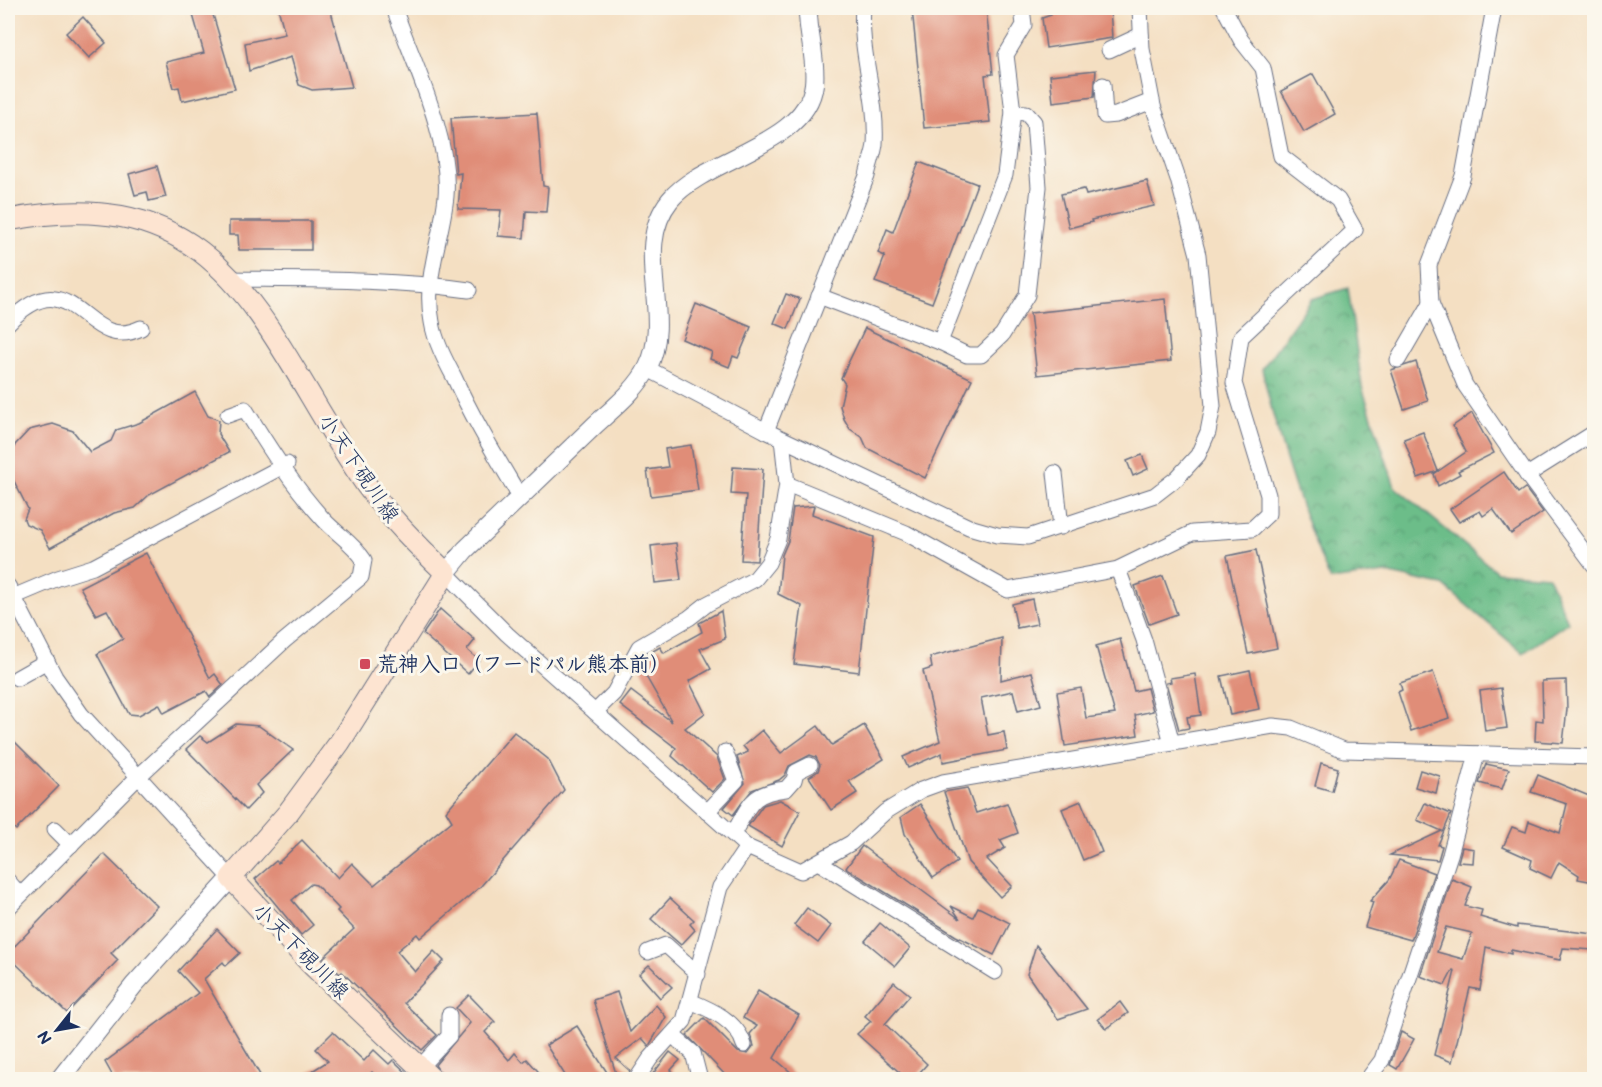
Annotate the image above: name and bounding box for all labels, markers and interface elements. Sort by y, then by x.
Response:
street label: 小天下硯川線 [313,409,404,527]
place label: 荒神入口（フードパル熊本前） [377,652,671,677]
marker: 荒神入口（フードパル熊本前） [358,657,372,671]
street label: 小天下硯川線 [247,898,354,1005]
north arrow [27,1000,87,1060]
text: N [34,1027,57,1047]

